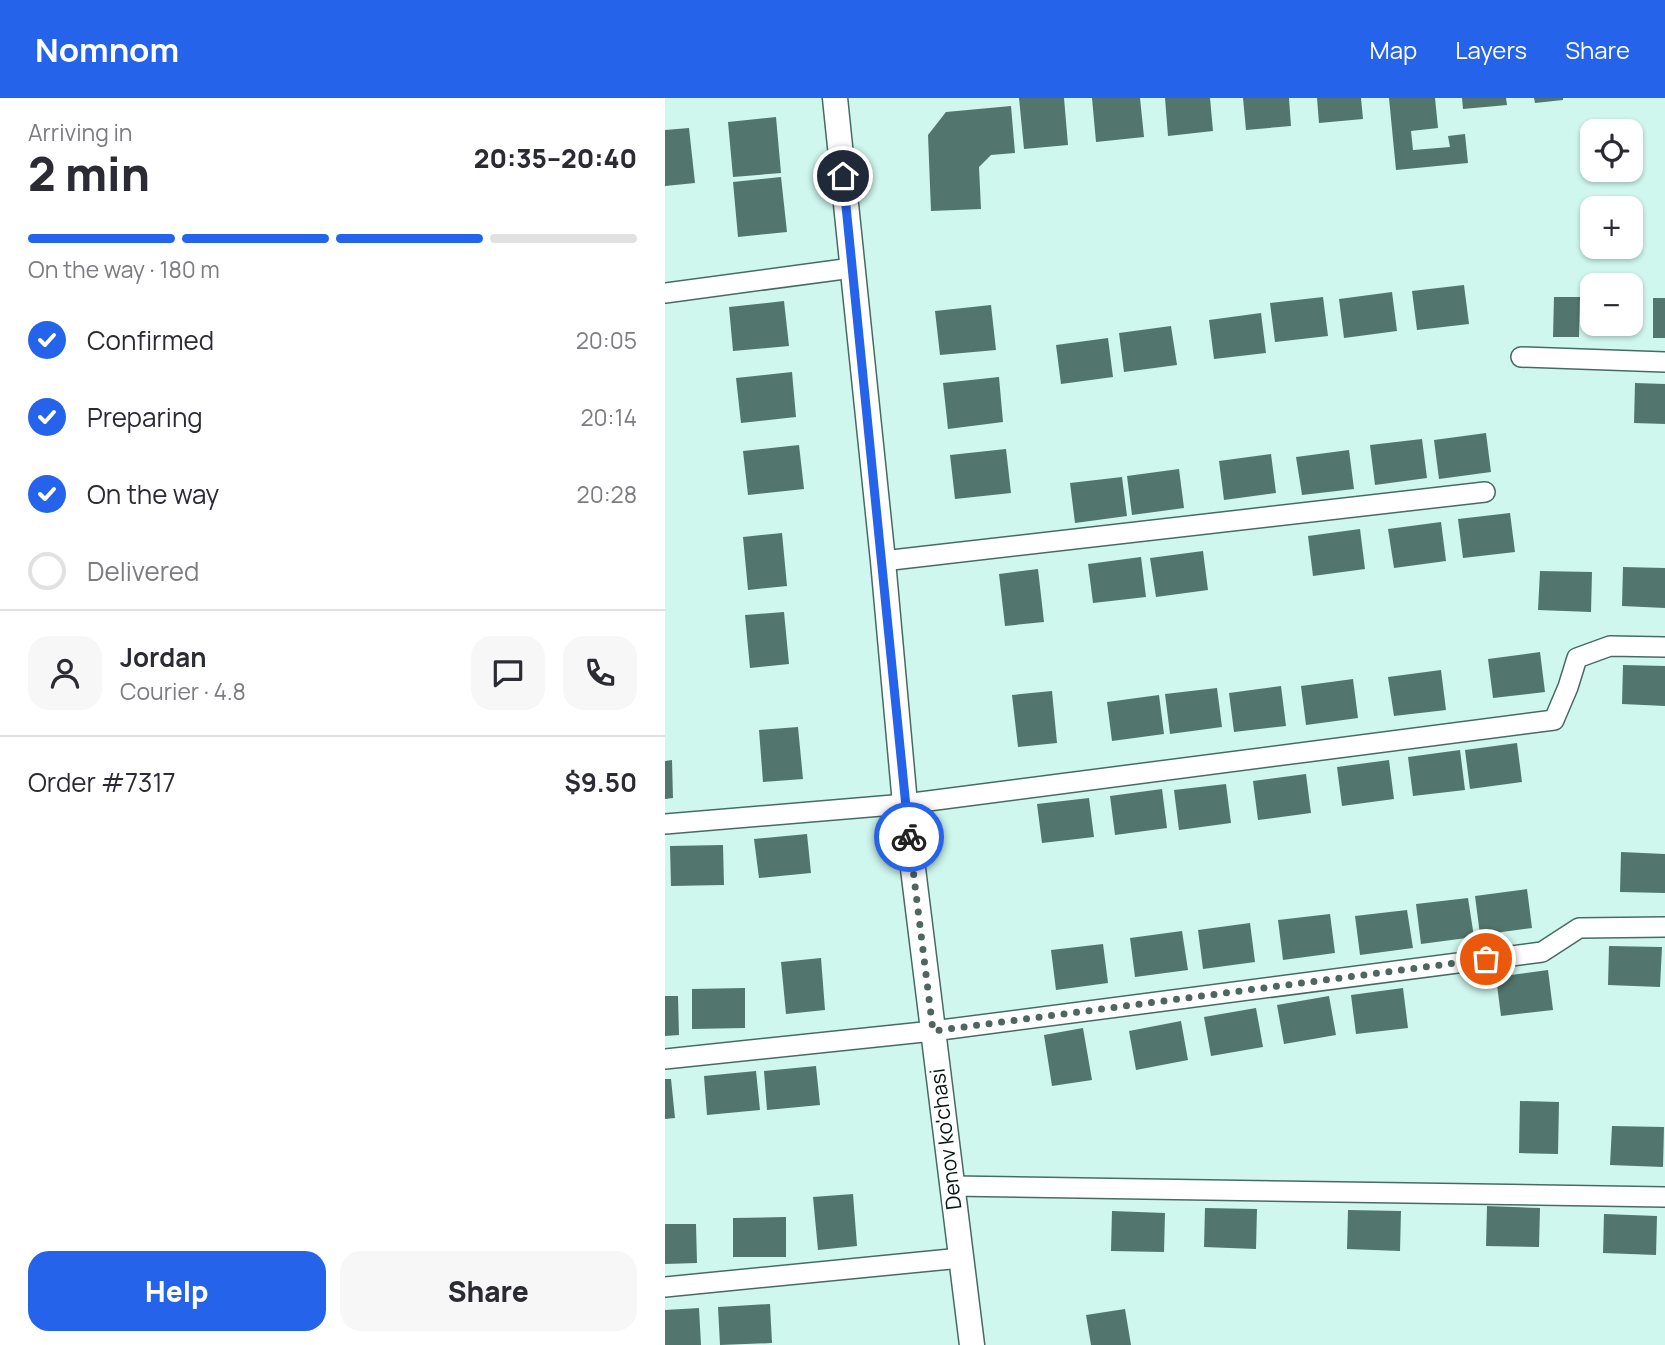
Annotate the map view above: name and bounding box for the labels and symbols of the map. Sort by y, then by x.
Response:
pin [813,146,873,206]
courier [874,802,944,872]
pin [1456,929,1516,989]
street label: Denov ko'chasi [922,1067,968,1211]

